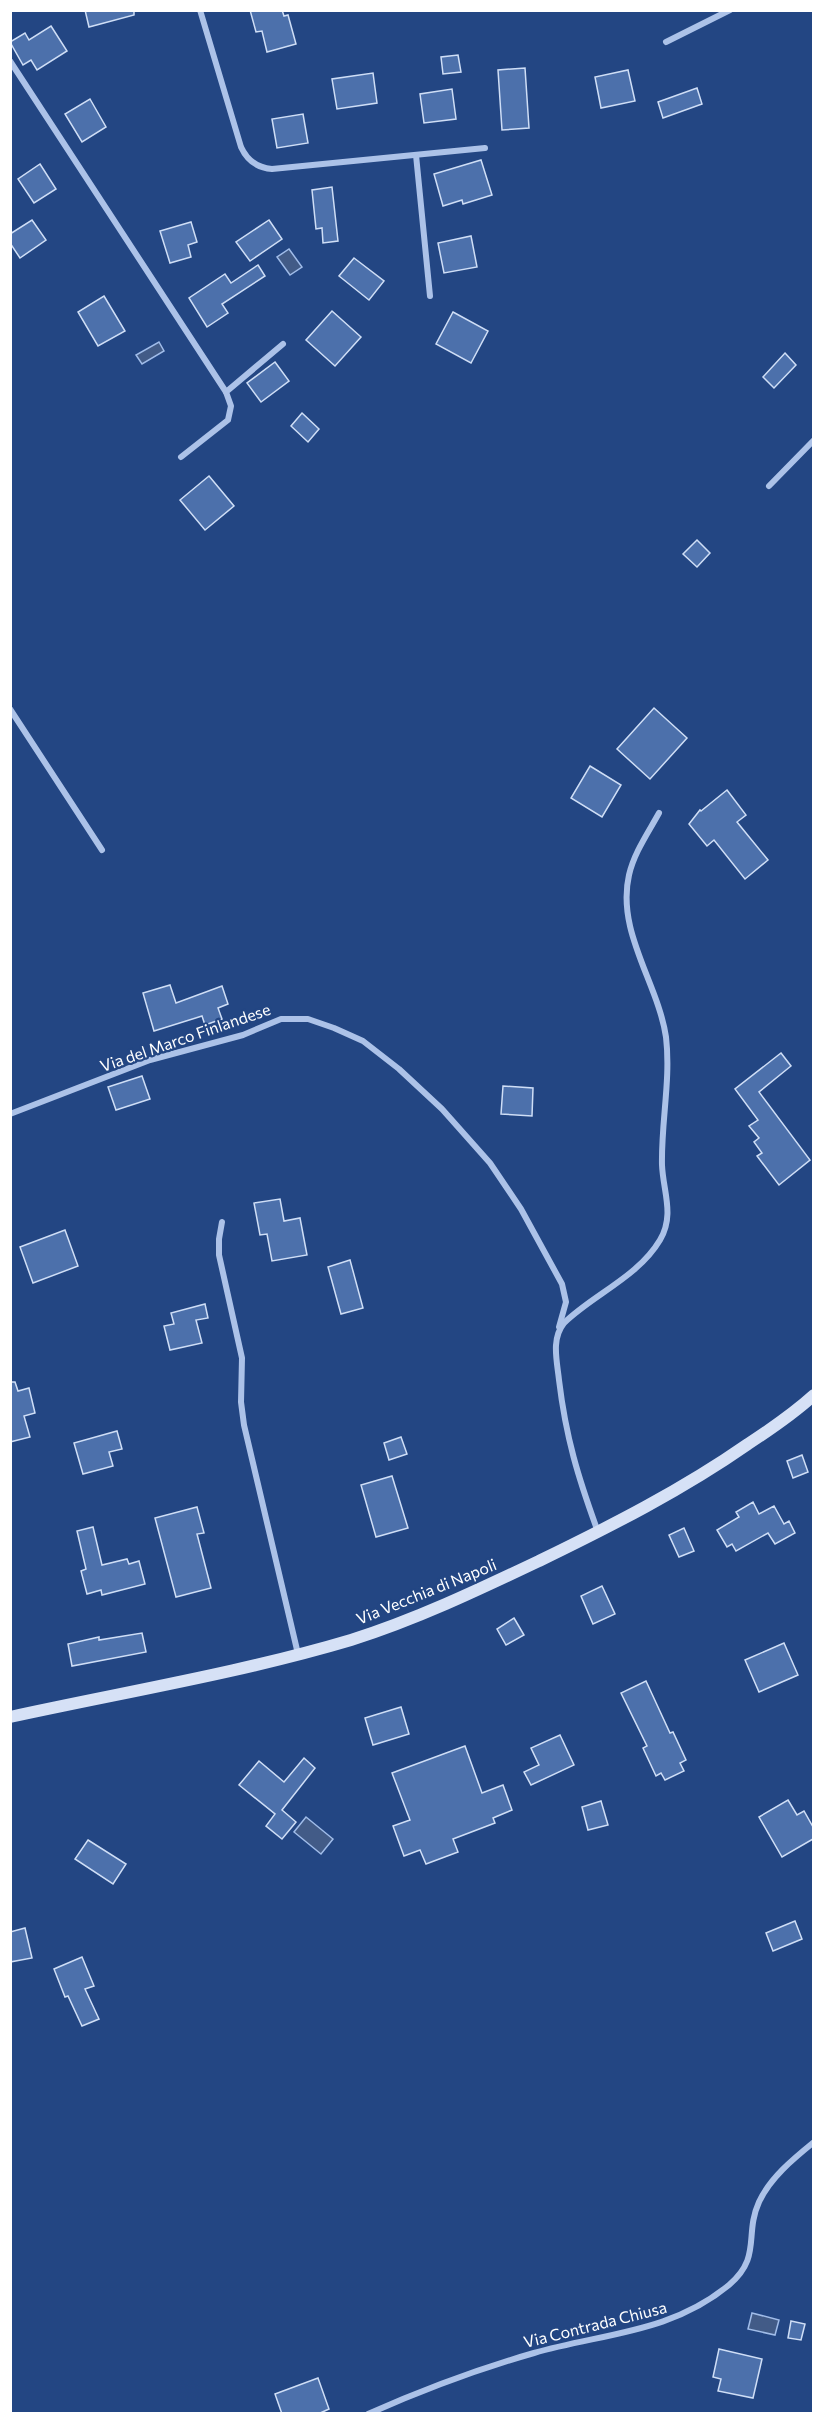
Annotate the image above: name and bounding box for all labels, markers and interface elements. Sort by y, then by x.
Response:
street label: Via del Marco Finlandese [97,999,273,1075]
street label: Via Vecchia di Napoli [353,1554,499,1628]
street label: Via Contrada Chiusa [521,2297,669,2351]

